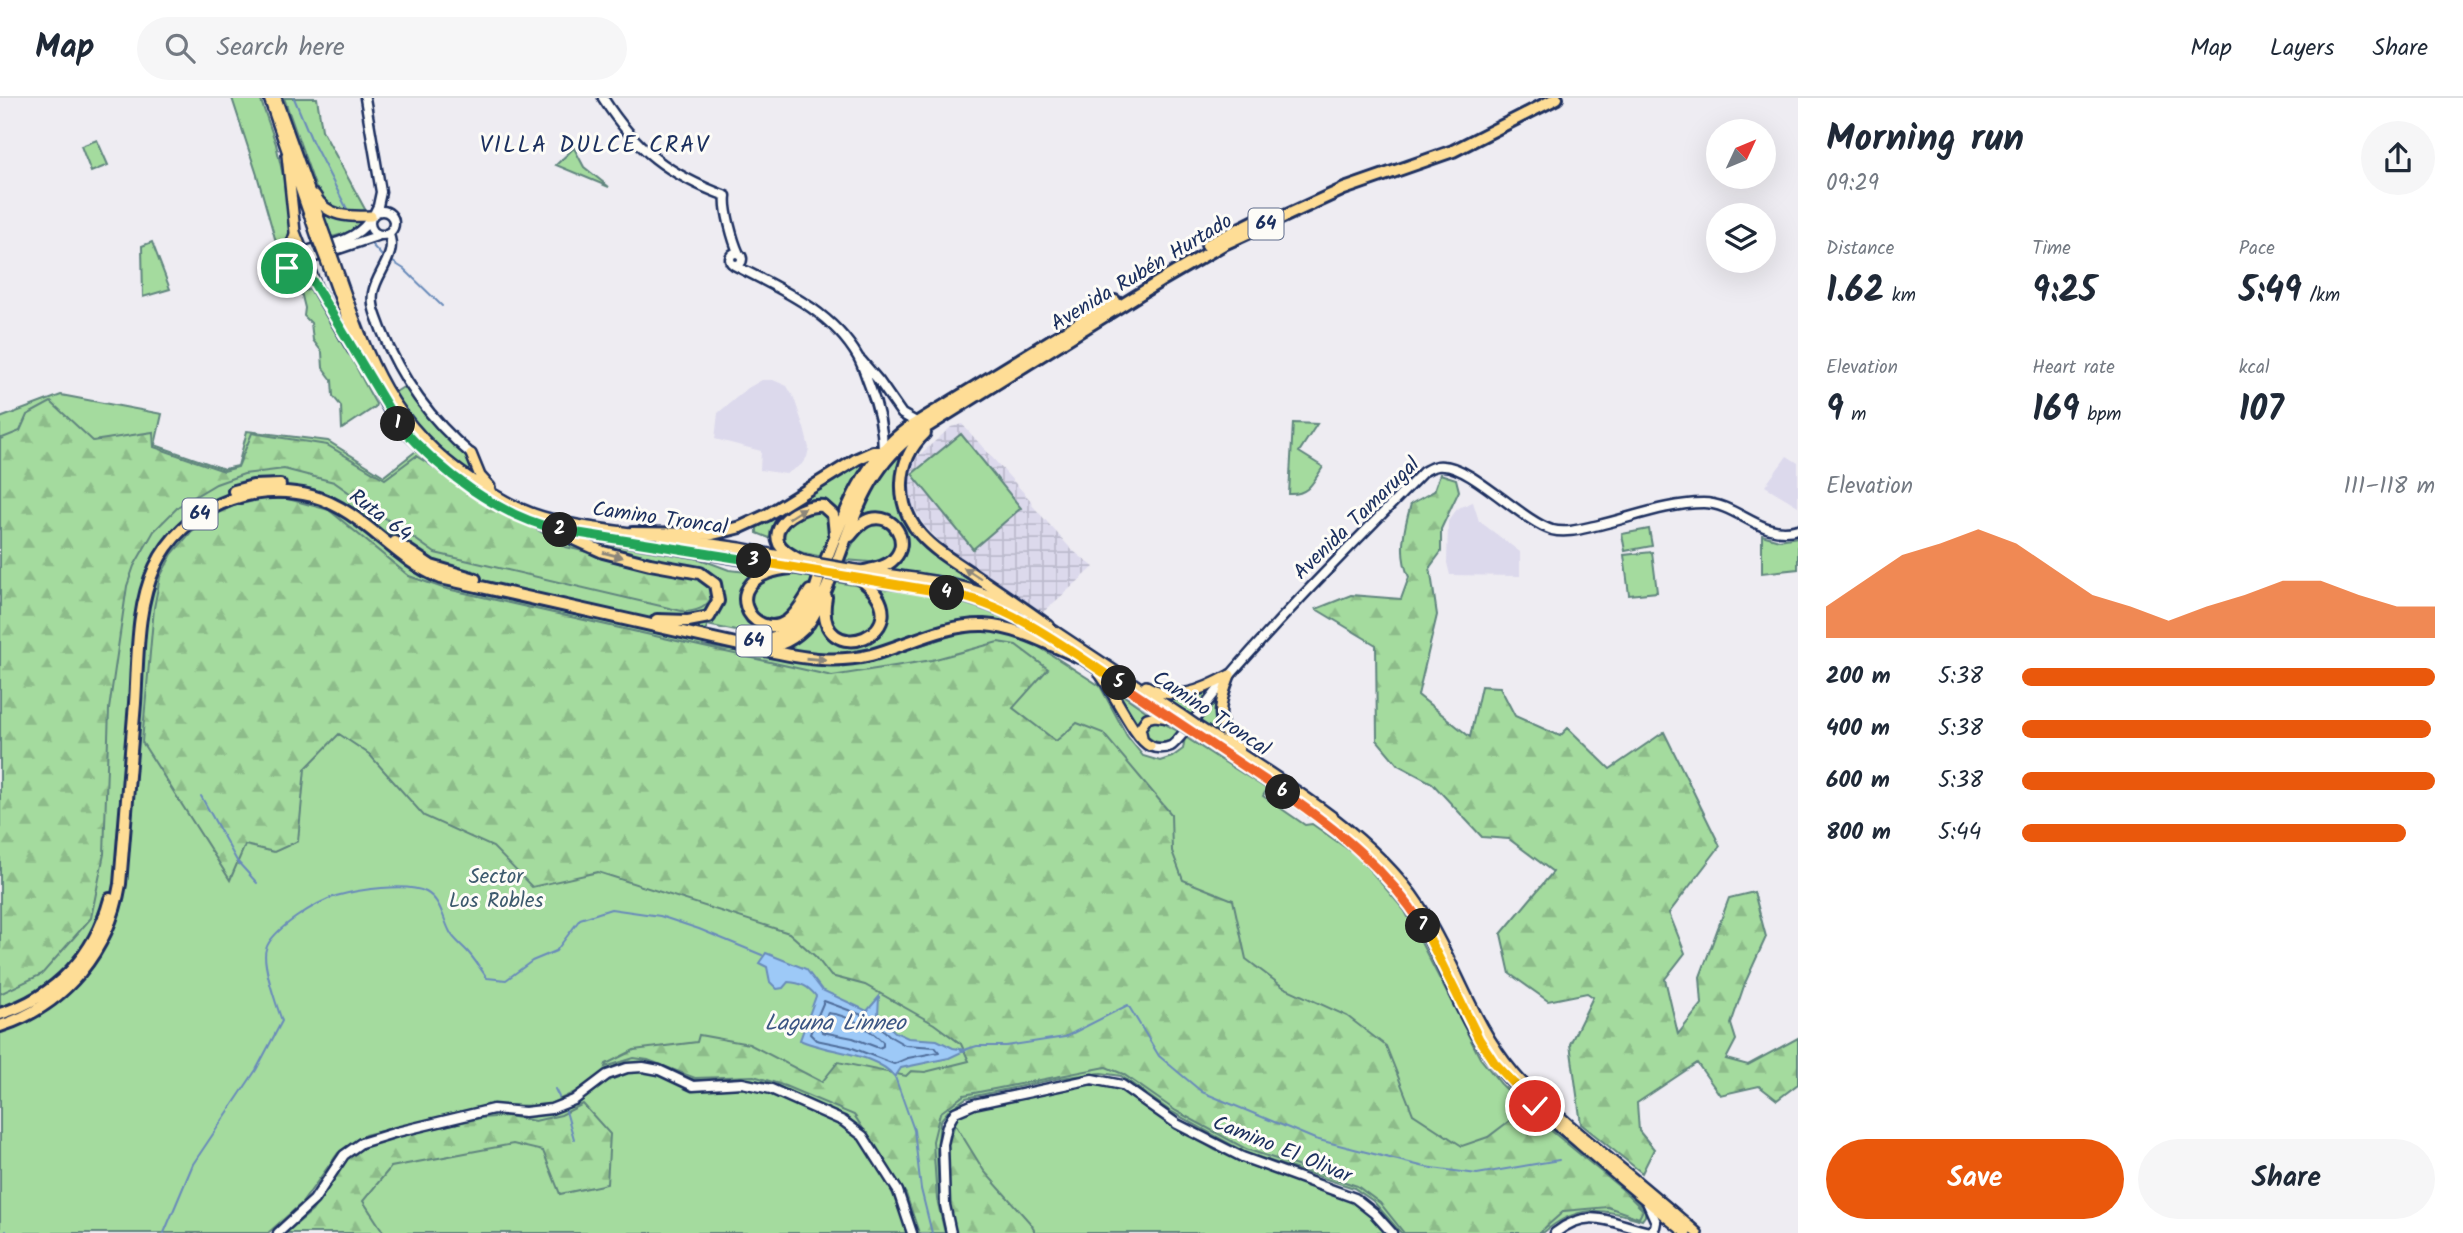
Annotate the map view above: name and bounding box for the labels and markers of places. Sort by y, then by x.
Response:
pin [257,238,317,298]
pin: 1 [380,406,416,442]
pin: 2 [542,512,578,548]
pin: 3 [736,544,772,578]
pin: 4 [930,575,964,610]
pin: 5 [1102,666,1136,700]
pin: 6 [1266,774,1300,810]
pin: 7 [1406,908,1440,944]
pin [1505,1076,1565,1136]

